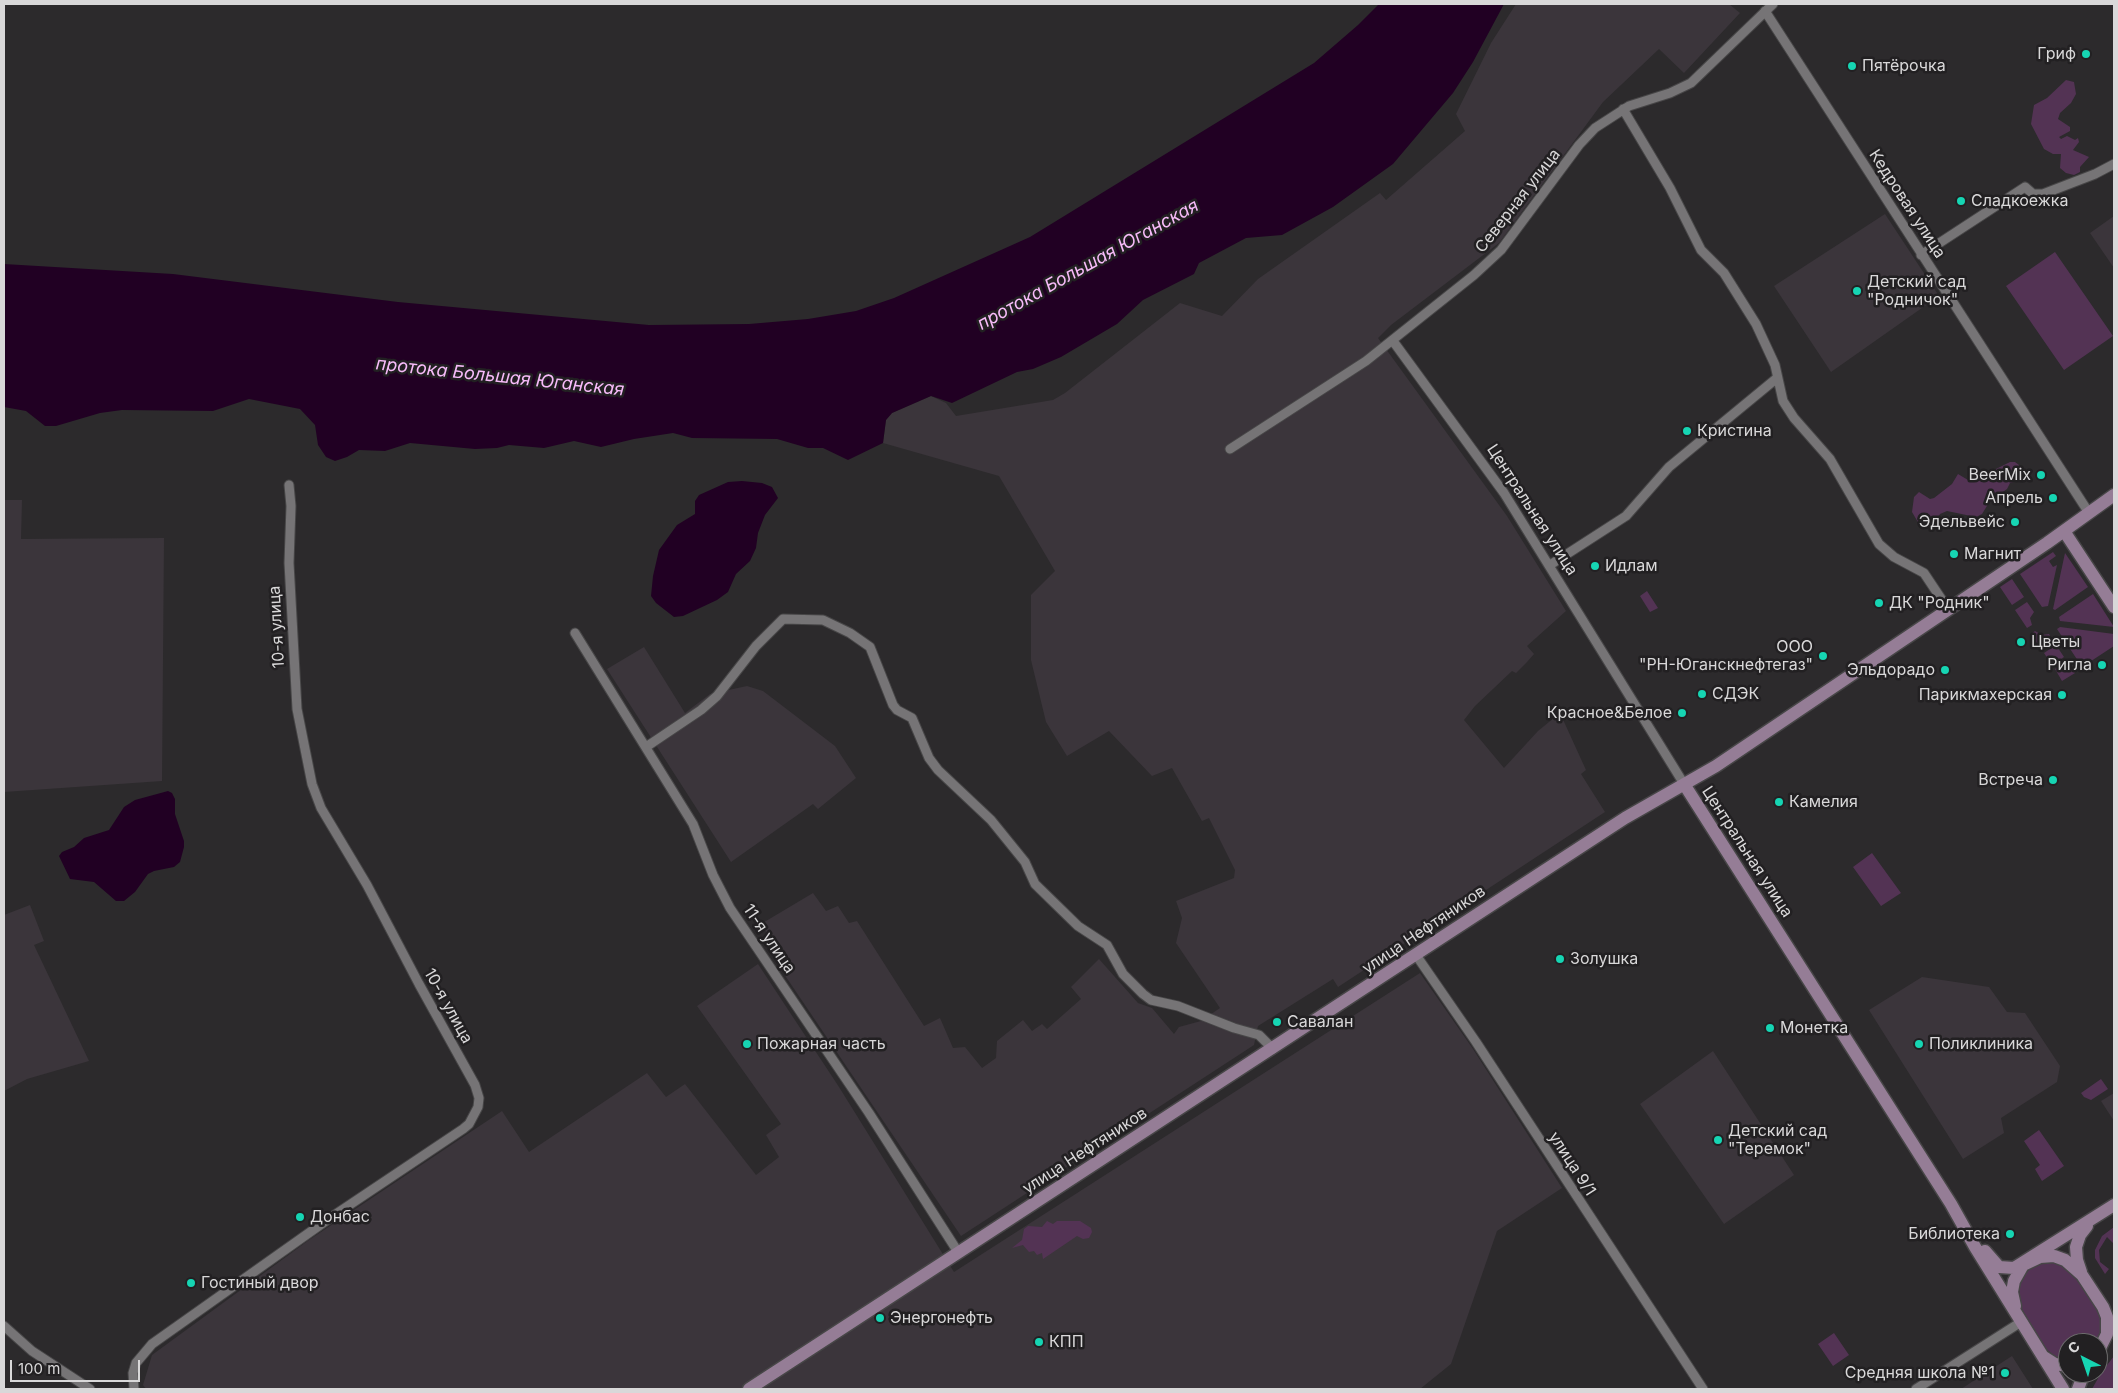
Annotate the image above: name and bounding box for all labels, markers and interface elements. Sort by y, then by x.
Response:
place label: Гриф [2037,44,2076,64]
marker: Гриф [2080,48,2092,60]
place label: Пятёрочка [1862,56,1946,76]
marker: Пятёрочка [1846,60,1858,72]
street label: Северная улица [1472,145,1564,257]
street label: Кедровая улица [1865,146,1949,262]
place label: Сладкоежка [1971,191,2068,211]
water label: протока Большая Юганская [974,195,1202,335]
marker: Сладкоежка [1955,195,1967,207]
place label: Детский сад "Родничок" [1867,272,1966,310]
marker: Детский сад "Родничок" [1851,285,1863,297]
water label: протока Большая Юганская [375,353,625,401]
place label: Кристина [1697,421,1772,441]
marker: Кристина [1681,425,1693,437]
street label: Центральная улица [1482,441,1582,579]
place label: BeerMix [1969,465,2031,485]
marker: BeerMix [2035,469,2047,481]
place label: Апрель [1985,488,2043,508]
marker: Апрель [2047,492,2059,504]
place label: Эдельвейс [1919,512,2005,532]
marker: Эдельвейс [2009,516,2021,528]
place label: Магнит [1964,544,2021,564]
marker: Магнит [1948,548,1960,560]
place label: Идлам [1605,556,1658,576]
marker: Идлам [1589,560,1601,572]
street label: 10-я улица [265,585,289,669]
place label: ДК "Родник" [1889,593,1990,613]
marker: ДК "Родник" [1873,597,1885,609]
place label: Цветы [2031,632,2080,652]
marker: Цветы [2015,636,2027,648]
place label: ООО "РН-Юганскнефтегаз" [1639,637,1813,675]
marker: ООО "РН-Юганскнефтегаз" [1817,650,1829,662]
place label: Ригла [2047,655,2092,675]
marker: Ригла [2096,659,2108,671]
place label: Эльдорадо [1847,660,1935,680]
marker: Эльдорадо [1939,664,1951,676]
place label: СДЭК [1712,684,1759,704]
place label: Парикмахерская [1919,685,2052,705]
marker: СДЭК [1696,688,1708,700]
marker: Парикмахерская [2056,689,2068,701]
place label: Красное&Белое [1547,703,1672,723]
marker: Красное&Белое [1676,707,1688,719]
place label: Встреча [1978,770,2043,790]
marker: Встреча [2047,774,2059,786]
street label: Центральная улица [1697,783,1797,921]
place label: Камелия [1789,792,1858,812]
marker: Камелия [1773,796,1785,808]
street label: улица Нефтяников [1359,882,1489,978]
street label: 11-я улица [739,901,799,977]
place label: Золушка [1570,949,1638,969]
marker: Золушка [1554,953,1566,965]
street label: 10-я улица [420,965,476,1047]
place label: Савалан [1287,1012,1353,1032]
marker: Савалан [1271,1016,1283,1028]
place label: Монетка [1780,1018,1848,1038]
marker: Монетка [1764,1022,1776,1034]
place label: Пожарная часть [757,1034,886,1054]
place label: Поликлиника [1929,1034,2033,1054]
marker: Пожарная часть [741,1038,753,1050]
marker: Поликлиника [1913,1038,1925,1050]
street label: улица Нефтяников [1019,1104,1151,1198]
place label: Детский сад "Теремок" [1728,1121,1827,1159]
street label: улица 9/1 [1544,1129,1600,1199]
marker: Детский сад "Теремок" [1712,1134,1724,1146]
place label: Донбас [310,1207,370,1227]
marker: Донбас [294,1211,306,1223]
place label: Библиотека [1908,1224,2000,1244]
marker: Библиотека [2004,1228,2016,1240]
place label: Гостиный двор [201,1273,319,1293]
marker: Гостиный двор [185,1277,197,1289]
place label: Энергонефть [890,1308,993,1328]
marker: Энергонефть [874,1312,886,1324]
place label: КПП [1049,1332,1084,1352]
north arrow [2058,1333,2108,1383]
marker: КПП [1033,1336,1045,1348]
text: С [2064,1337,2083,1357]
scale bar [12,1350,142,1382]
text: 100 m [18,1359,60,1378]
place label: Средняя школа №1 [1845,1363,1995,1383]
marker: Средняя школа №1 [1999,1367,2011,1379]

